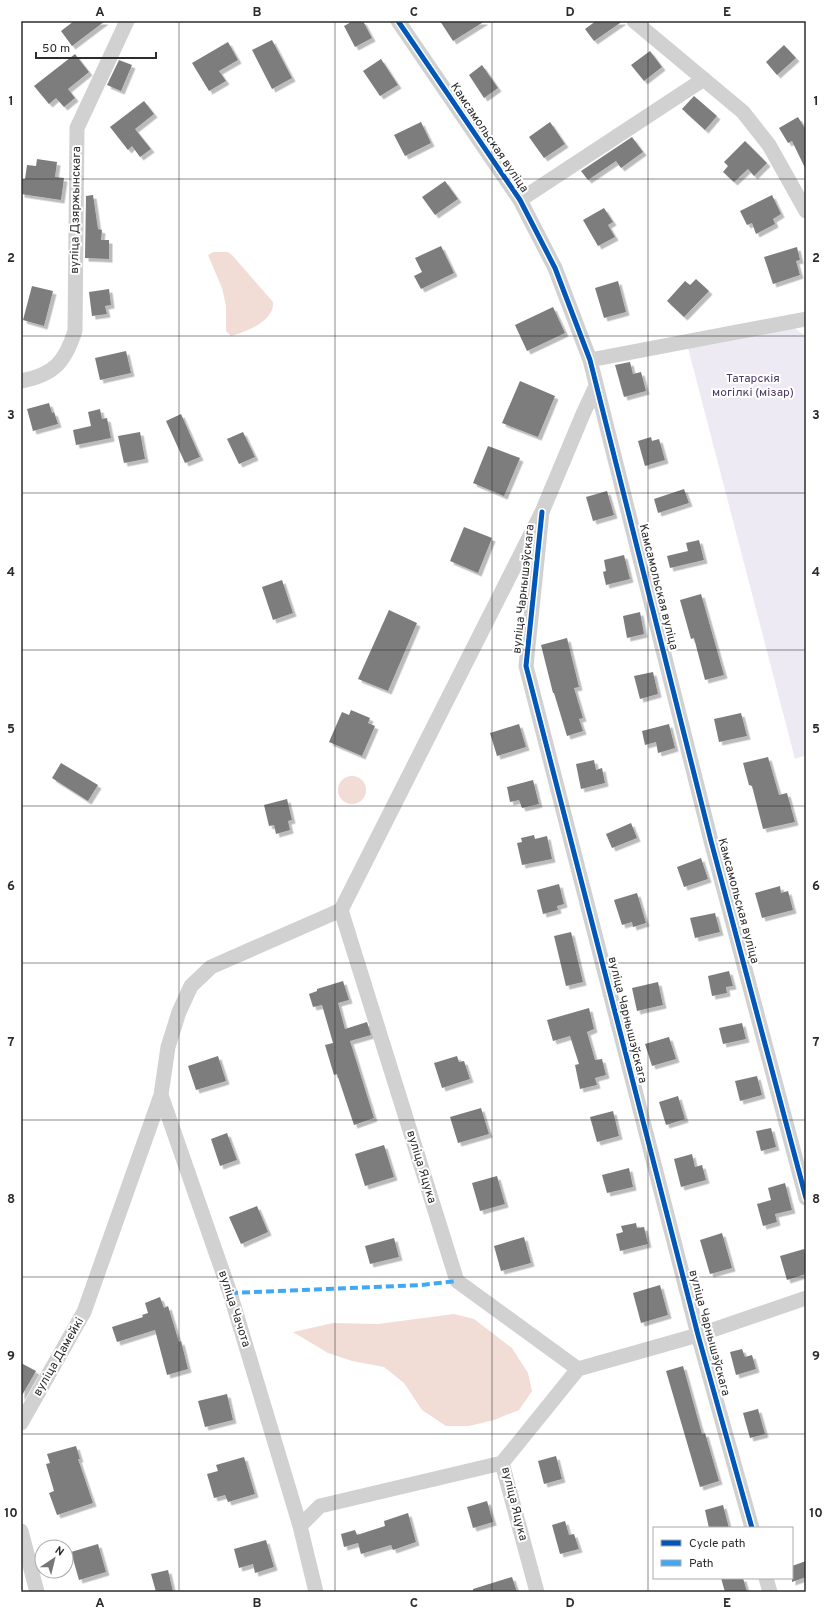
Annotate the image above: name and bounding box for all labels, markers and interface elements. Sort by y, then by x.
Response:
text: A [95,5,105,21]
text: B [253,5,262,21]
text: C [410,5,418,21]
text: D [565,5,575,21]
text: E [723,5,731,21]
scale bar [36,34,156,60]
text: 50 m [42,41,70,57]
street label: Камсамольская вуліца [446,80,532,196]
text: 1 [8,94,14,110]
text: 1 [813,94,819,110]
street label: вуліца Дзяржынскага [67,146,85,274]
text: 2 [7,251,15,267]
text: 2 [812,251,820,267]
park label: Татарскія могілкі (мізар) [712,371,794,401]
text: 3 [7,408,15,424]
text: 3 [812,408,820,424]
street label: Камсамольская вуліца [635,522,681,652]
street label: вуліца Чарнышэўскага [509,524,539,654]
text: 4 [7,565,15,581]
text: 4 [812,565,820,581]
text: 5 [7,722,15,738]
text: 5 [812,722,820,738]
street label: Камсамольская вуліца [714,836,762,966]
text: 6 [7,879,15,895]
text: 6 [812,879,820,895]
street label: вуліца Чарнышэўскага [604,955,650,1085]
text: 7 [8,1035,15,1051]
text: 7 [813,1035,820,1051]
street label: вуліца Яцука [402,1129,440,1205]
text: 8 [7,1192,15,1208]
text: 8 [812,1192,820,1208]
street label: вуліца Чарнышэўскага [684,1268,734,1398]
street label: вуліца Чачота [214,1269,254,1349]
street label: вуліца Дамейкі [30,1315,88,1399]
text: 9 [7,1349,15,1365]
text: 9 [812,1349,820,1365]
street label: вуліца Яцука [497,1465,531,1543]
text: 10 [4,1506,18,1522]
text: 10 [809,1506,823,1522]
legend [653,1527,793,1579]
text: Cycle path [689,1536,746,1552]
north arrow [34,1539,74,1579]
text: N [52,1544,66,1560]
text: Path [689,1556,714,1572]
text: A [95,1596,105,1612]
text: B [253,1596,262,1612]
text: C [410,1596,418,1612]
text: D [565,1596,575,1612]
text: E [723,1596,731,1612]

